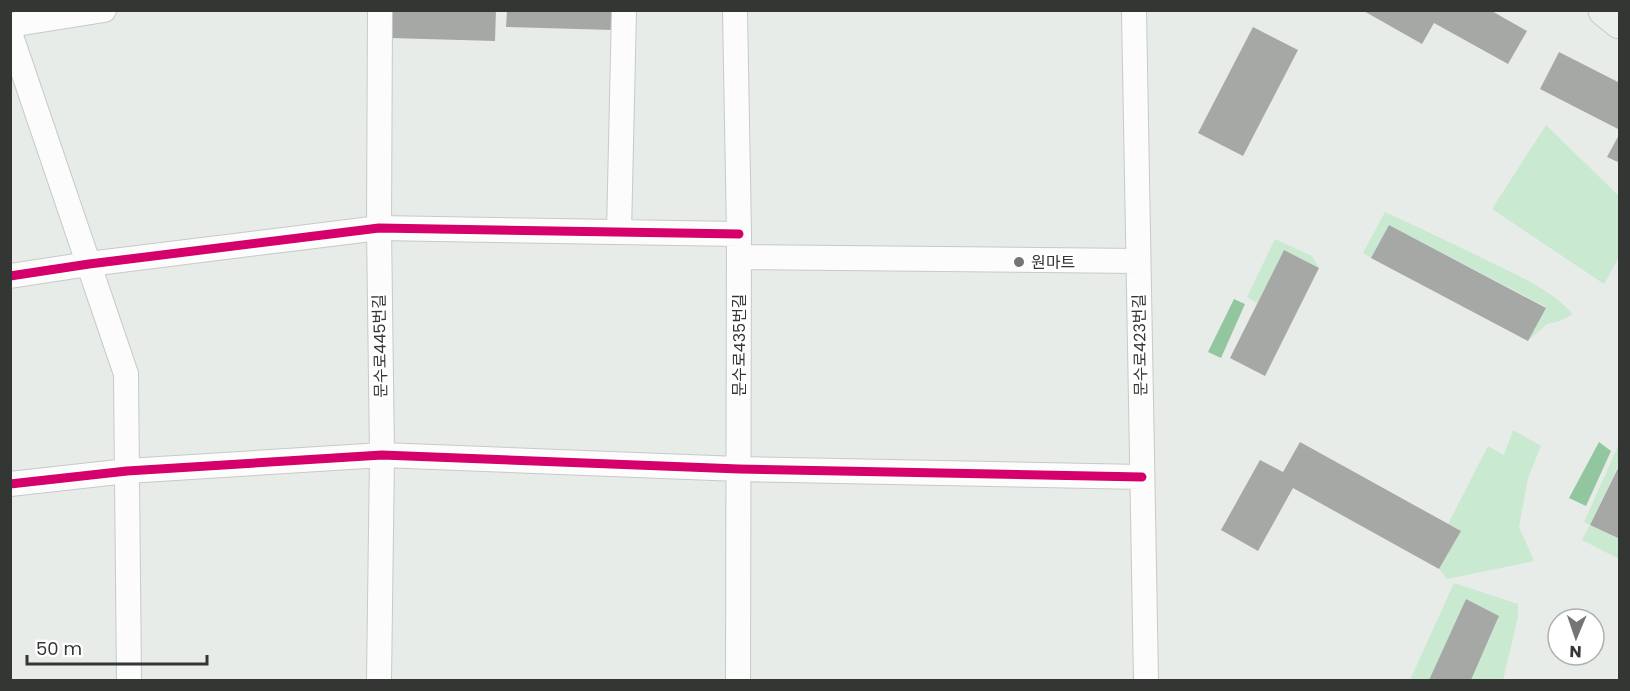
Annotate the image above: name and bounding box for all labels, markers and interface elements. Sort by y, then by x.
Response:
place label: 원마트 [1031,251,1075,274]
marker: 원마트 [1012,255,1026,269]
street label: 문수로435번길 [728,293,751,397]
street label: 문수로445번길 [368,294,392,398]
street label: 문수로423번길 [1128,294,1152,396]
north arrow [1546,607,1606,667]
scale bar [27,628,207,666]
text: 50 m [36,636,82,661]
text: N [1569,640,1582,663]

